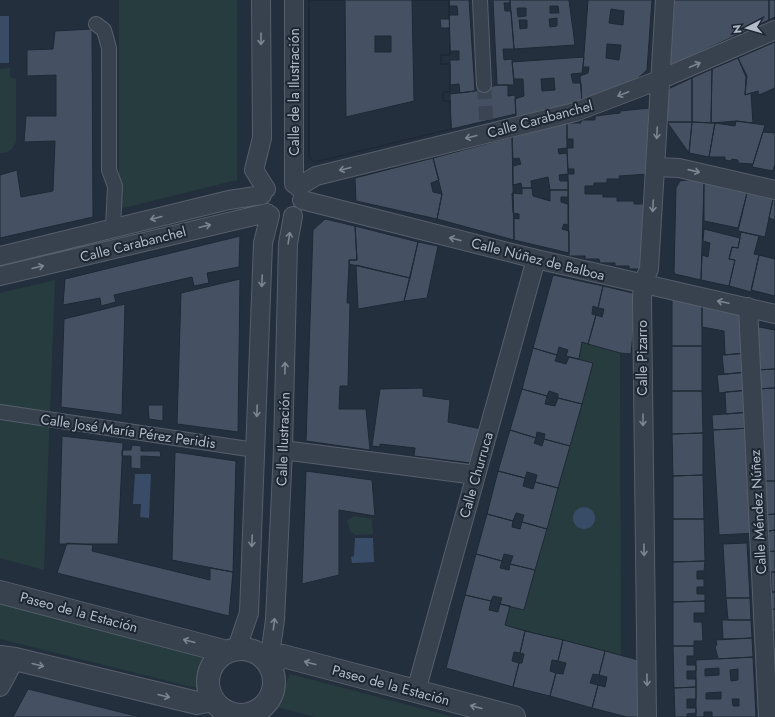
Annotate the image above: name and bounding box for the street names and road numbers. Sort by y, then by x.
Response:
street label: Calle de la Ilustración [284,28,304,156]
street label: Calle Carabanchel [485,95,595,143]
street label: Calle Carabanchel [78,221,188,267]
street label: Calle Núñez de Balboa [469,233,607,285]
street label: Calle Pizarro [632,320,652,396]
street label: Calle Ilustración [271,392,295,486]
street label: Calle José María Pérez Peridis [39,409,217,453]
street label: Calle Churruca [454,430,498,520]
street label: Calle Méndez Núñez [745,449,771,575]
street label: Paseo de la Estación [18,587,140,637]
street label: Paseo de la Estación [330,660,452,710]

